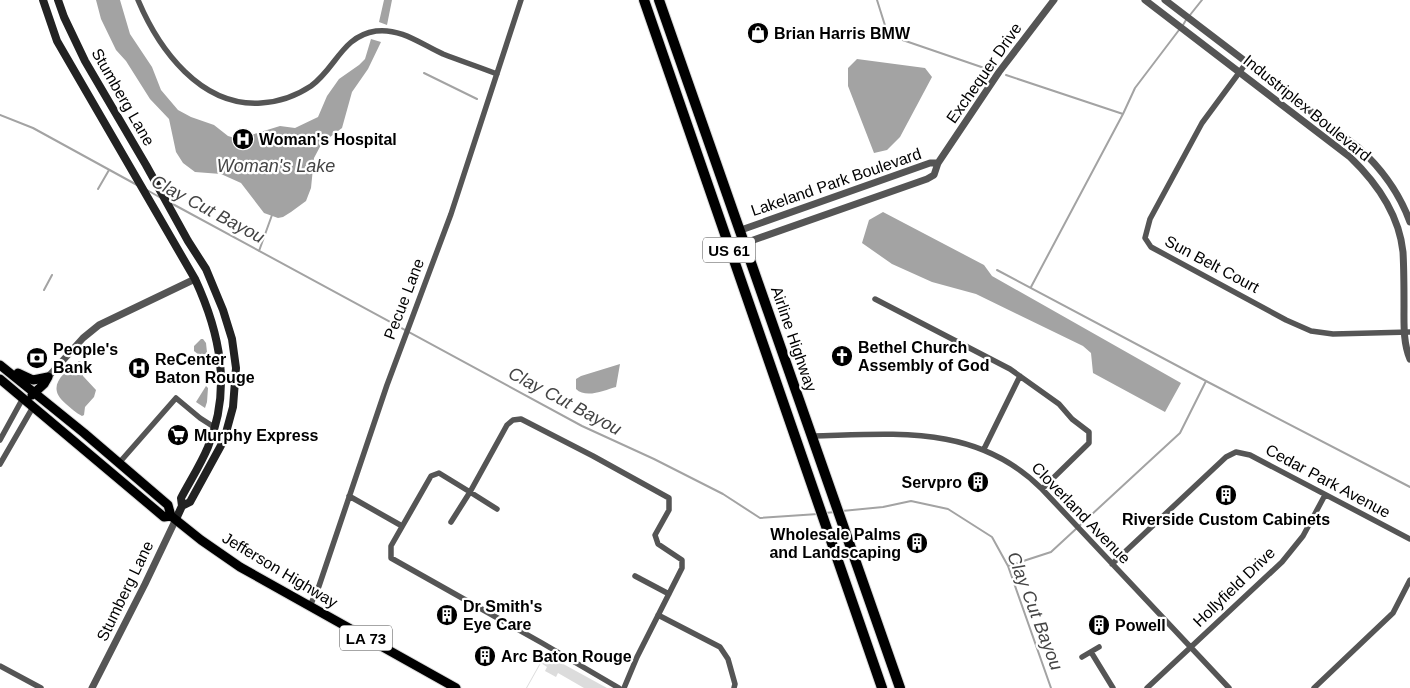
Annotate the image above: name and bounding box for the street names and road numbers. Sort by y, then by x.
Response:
street label: Exchequer Drive [943,20,1025,126]
street label: Stumberg Lane [88,45,158,149]
street label: Industriplex Boulevard [1240,52,1374,164]
street label: Lakeland Park Boulevard [749,145,923,219]
street label: Sun Belt Court [1162,232,1262,296]
road number: US 61 [703,238,755,262]
street label: Pecue Lane [381,256,427,342]
street label: Airline Highway [768,284,820,394]
street label: Cedar Park Avenue [1263,441,1393,521]
street label: Cloverland Avenue [1028,459,1134,567]
street label: Jefferson Highway [219,529,341,611]
street label: Stumberg Lane [93,538,157,644]
street label: Hollyfield Drive [1190,544,1278,630]
road number: LA 73 [340,626,392,650]

